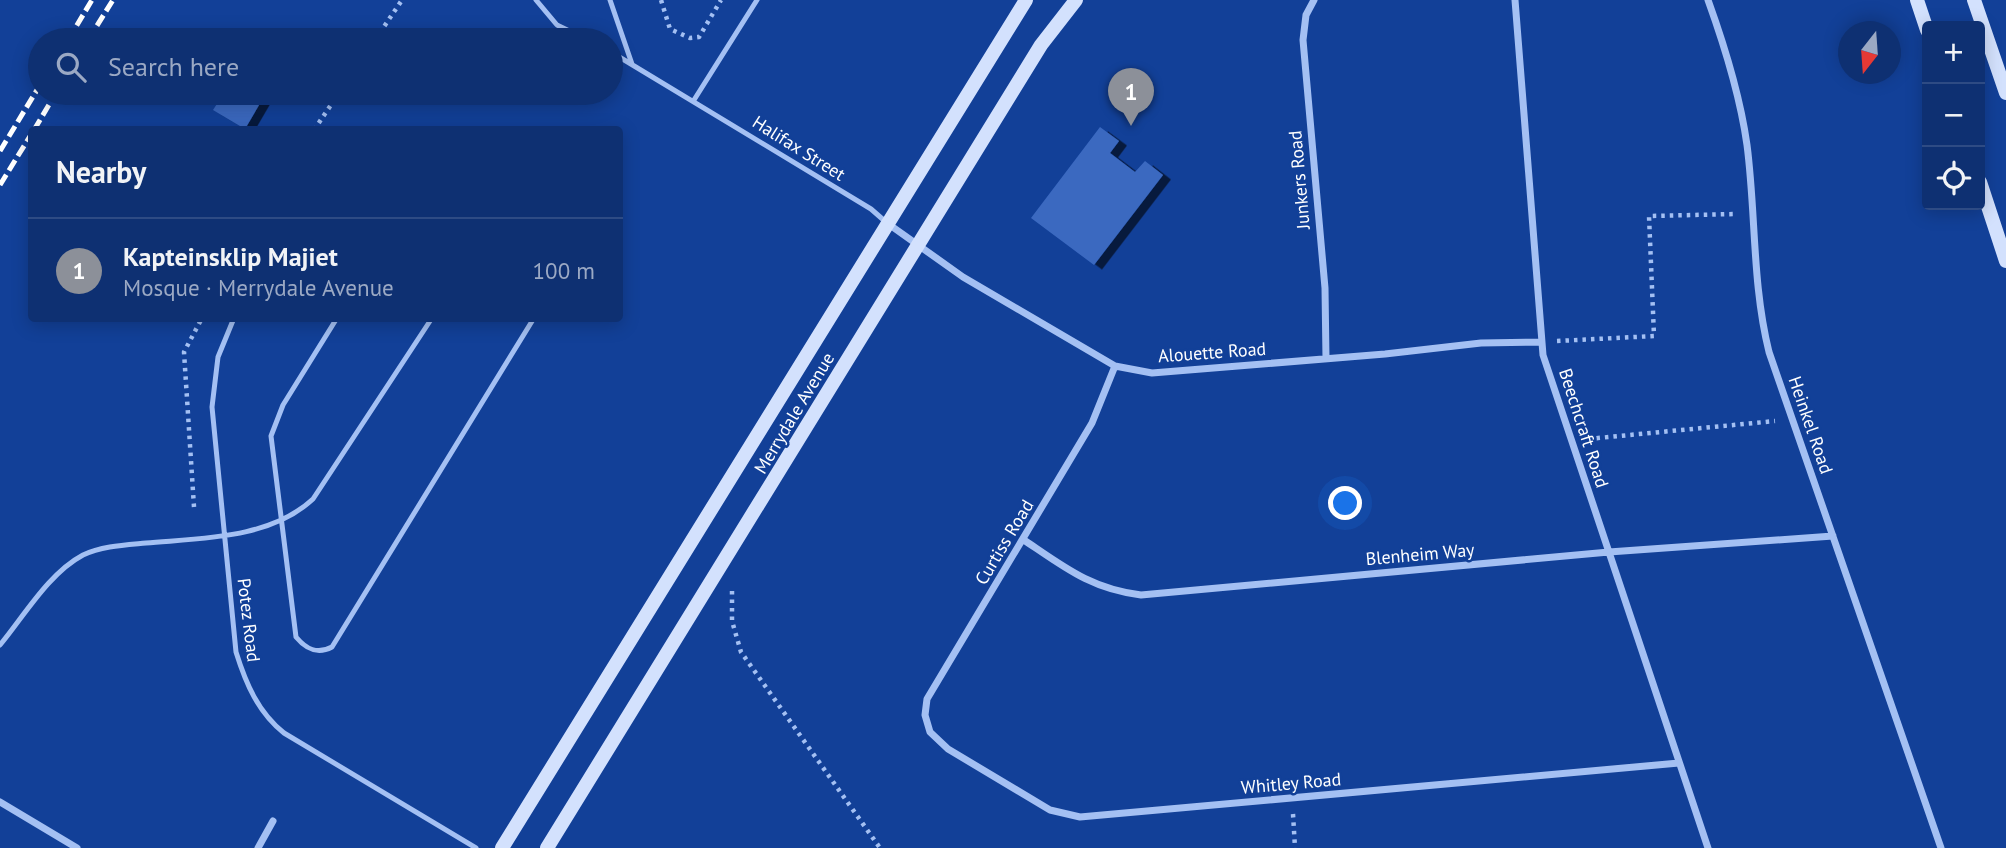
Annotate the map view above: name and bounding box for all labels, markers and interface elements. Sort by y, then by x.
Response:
north arrow [1838,21,1901,84]
map controls [1922,21,1985,210]
button: + [1922,21,1985,84]
search box [28,28,623,105]
icon: search [52,48,90,86]
text: Search here [108,50,239,83]
pin: 1 [1108,68,1154,126]
button: − [1922,84,1985,147]
street label: Halifax Street [748,110,850,186]
street label: Junkers Road [1283,130,1315,231]
button: locate [1922,147,1985,210]
text: Nearby [56,152,146,191]
text: Kapteinsklip Majiet [123,240,338,273]
text: 1 [72,256,86,285]
text: 100 m [533,256,595,285]
text: Mosque · Merrydale Avenue [123,273,394,302]
street label: Alouette Road [1157,337,1267,367]
street label: Merrydale Avenue [749,348,839,478]
street label: Beechcraft Road [1554,365,1614,491]
street label: Heinkel Road [1784,373,1838,477]
your location [1328,486,1362,520]
street label: Curtiss Road [970,495,1038,589]
street label: Blenheim Way [1365,538,1476,570]
street label: Potez Road [232,577,266,663]
street label: Whitley Road [1240,767,1342,799]

